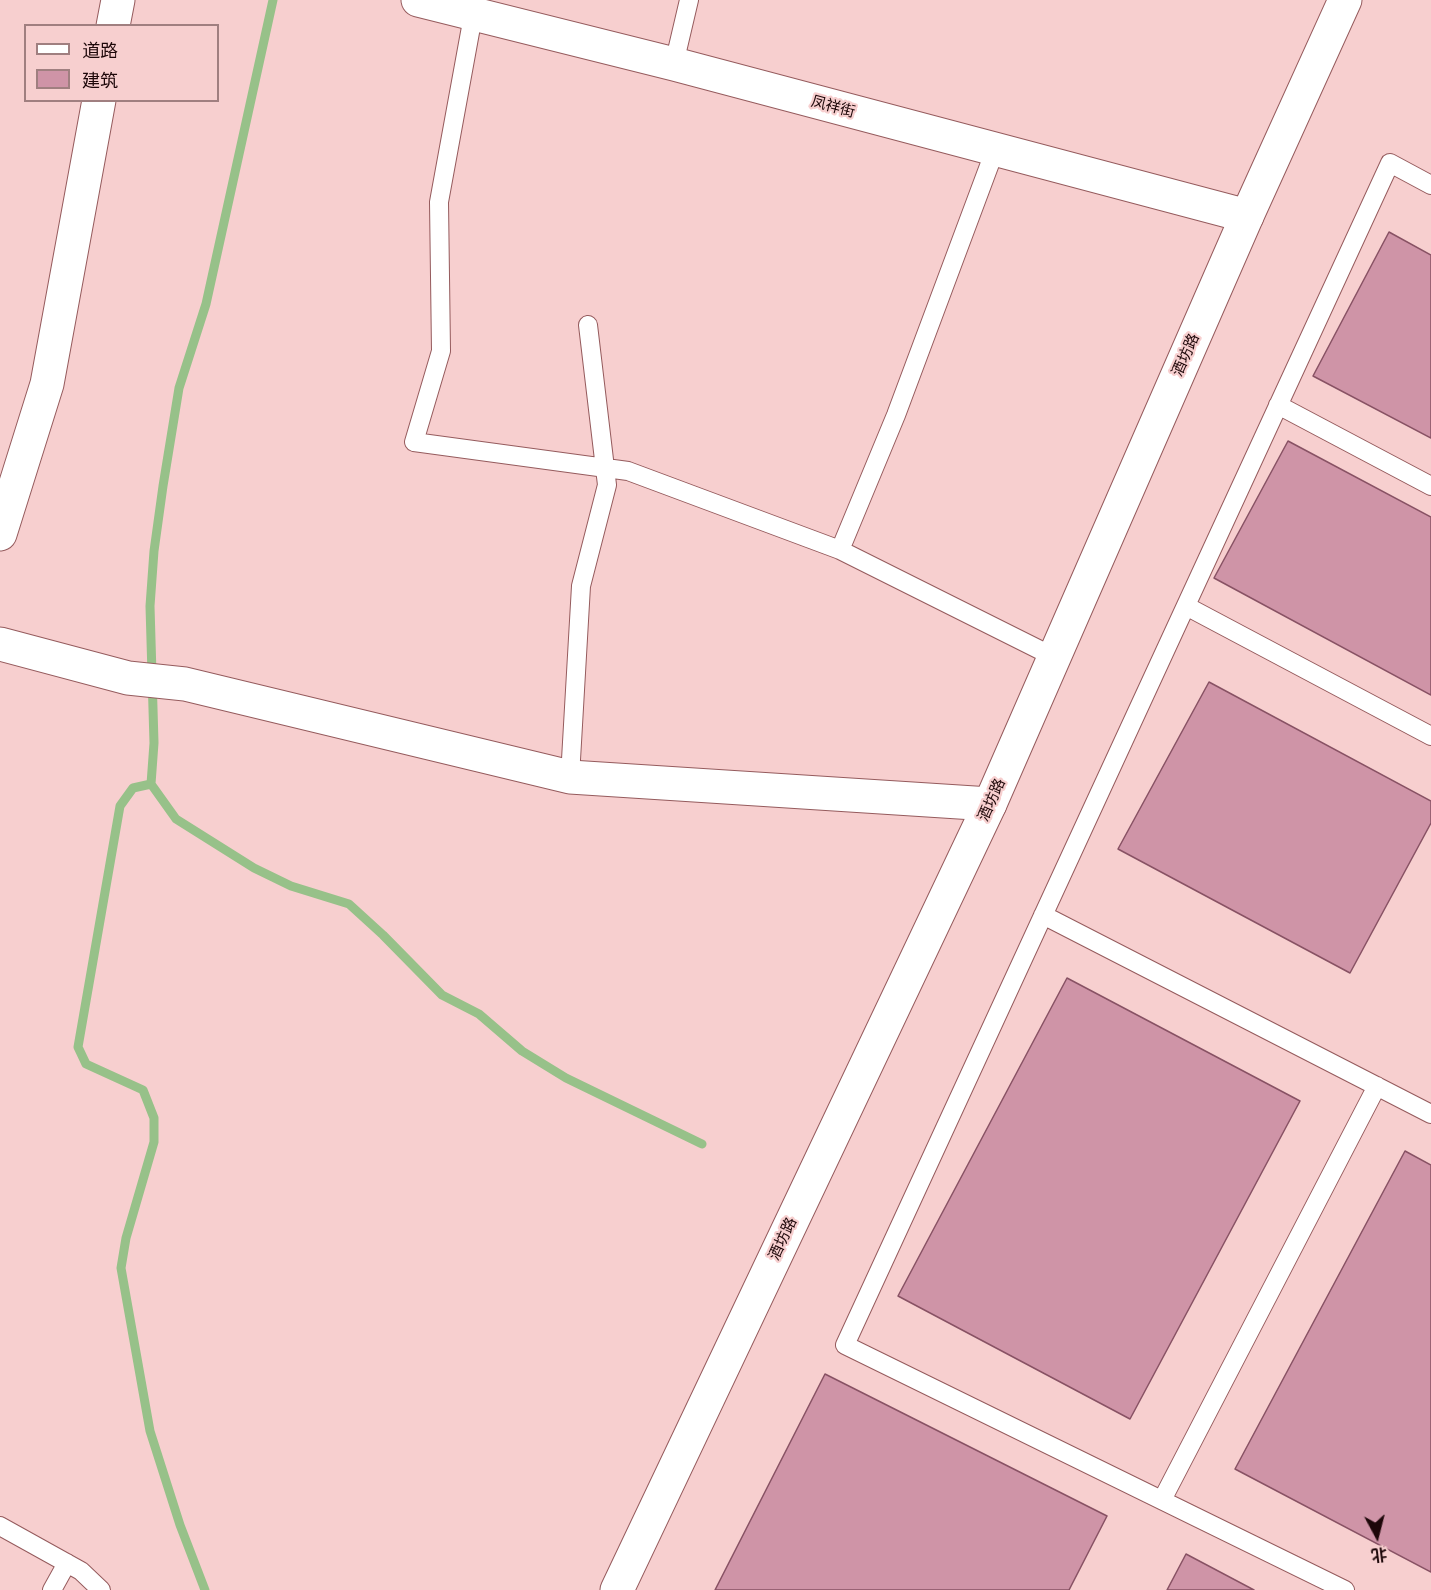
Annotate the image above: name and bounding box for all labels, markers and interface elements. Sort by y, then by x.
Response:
legend [24,24,219,102]
text: 道路 [82,40,118,62]
text: 建筑 [82,70,118,92]
street label: 凤祥街 [809,92,857,122]
street label: 酒坊路 [1169,331,1203,379]
street label: 酒坊路 [975,776,1009,824]
street label: 酒坊路 [765,1215,801,1263]
north arrow [1347,1506,1407,1566]
text: 北 [1370,1544,1388,1565]

